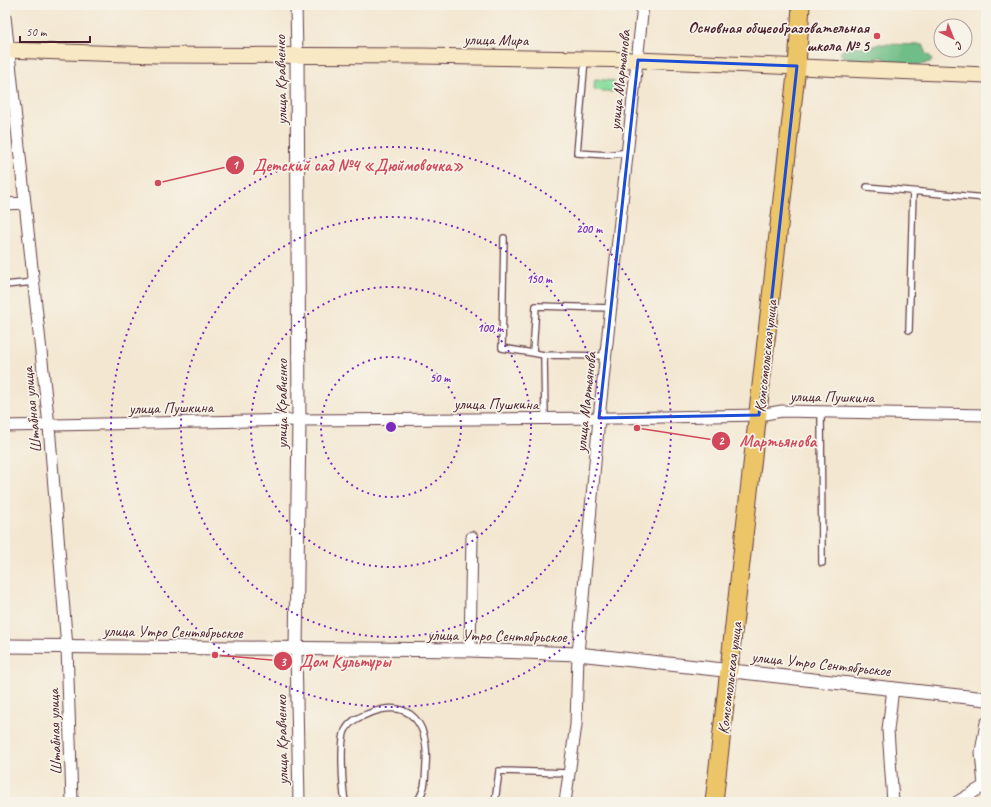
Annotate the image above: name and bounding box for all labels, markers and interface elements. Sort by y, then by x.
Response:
scale bar [20,18,90,44]
place label: Основная общеобразовательная школа № 5 [688,18,871,56]
north arrow [933,18,973,58]
text: 50 m [26,24,48,40]
street label: улица Мартьянова [605,28,635,132]
street label: улица Мира [463,29,530,51]
marker: Основная общеобразовательная школа № 5 [872,31,882,41]
street label: улица Кравченко [270,34,292,126]
text: С [952,38,967,53]
callout: Детский сад №4 «Дюймовочка» [225,151,471,180]
text: Детский сад №4 «Дюймовочка» [253,155,463,176]
text: 1 [232,157,239,173]
text: 200 m [576,221,603,237]
text: 150 m [526,271,553,287]
street label: Комсомольская улица [750,297,782,413]
text: 100 m [477,320,504,336]
street label: улица Мартьянова [571,350,601,454]
street label: улица Кравченко [272,358,292,450]
street label: Штабная улица [17,365,46,454]
text: 50 m [430,370,451,386]
street label: улица Пушкина [789,386,876,408]
street label: улица Пушкина [453,394,540,414]
street label: улица Пушкина [128,397,215,419]
centre of rings [384,420,398,434]
callout: Мартьянова [711,426,824,455]
text: Мартьянова [740,431,818,452]
text: 2 [718,433,725,449]
street label: Комсомольская улица [713,619,747,735]
street label: улица Утро Сентябрьское [102,621,245,643]
street label: улица Утро Сентябрьское [426,625,569,647]
callout: Дом Культуры [273,647,398,676]
street label: улица Утро Сентябрьское [750,647,893,681]
text: Дом Культуры [299,651,392,672]
text: 3 [280,654,287,670]
street label: Штабная улица [43,687,66,775]
street label: улица Кравченко [271,694,293,786]

